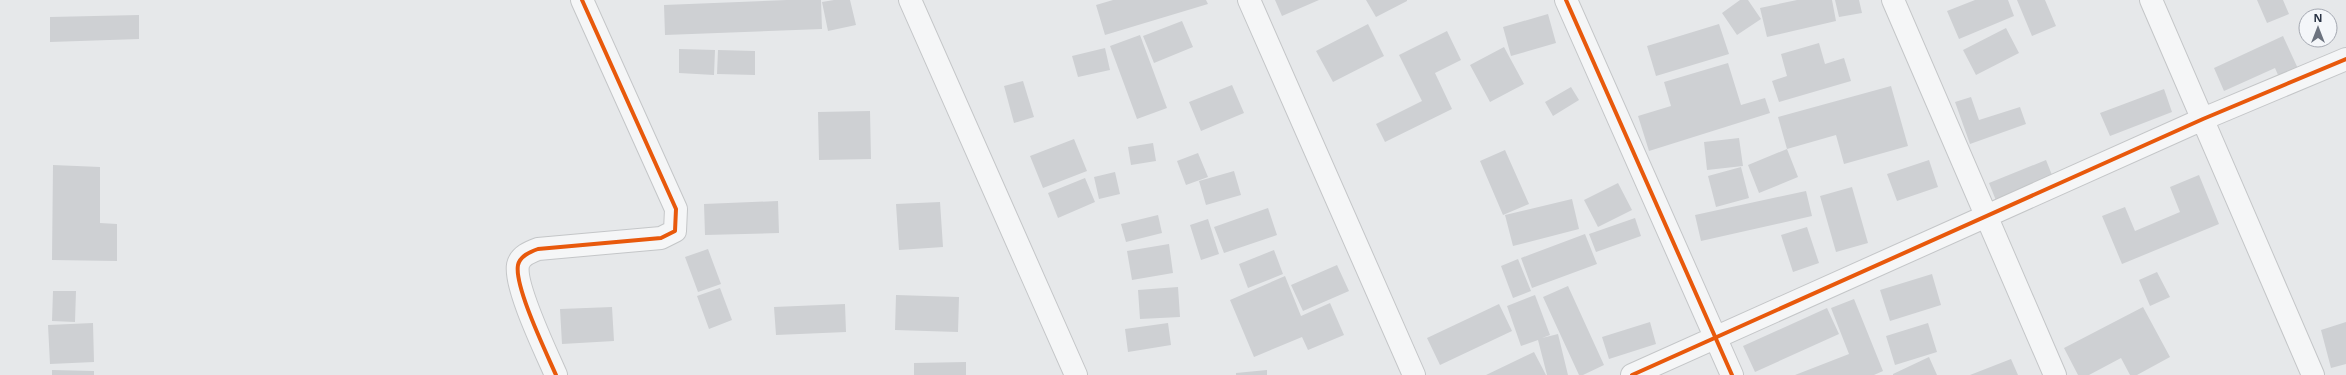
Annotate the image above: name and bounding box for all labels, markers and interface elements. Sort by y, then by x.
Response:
north arrow [2298,8,2338,48]
text: N [2314,10,2322,25]

